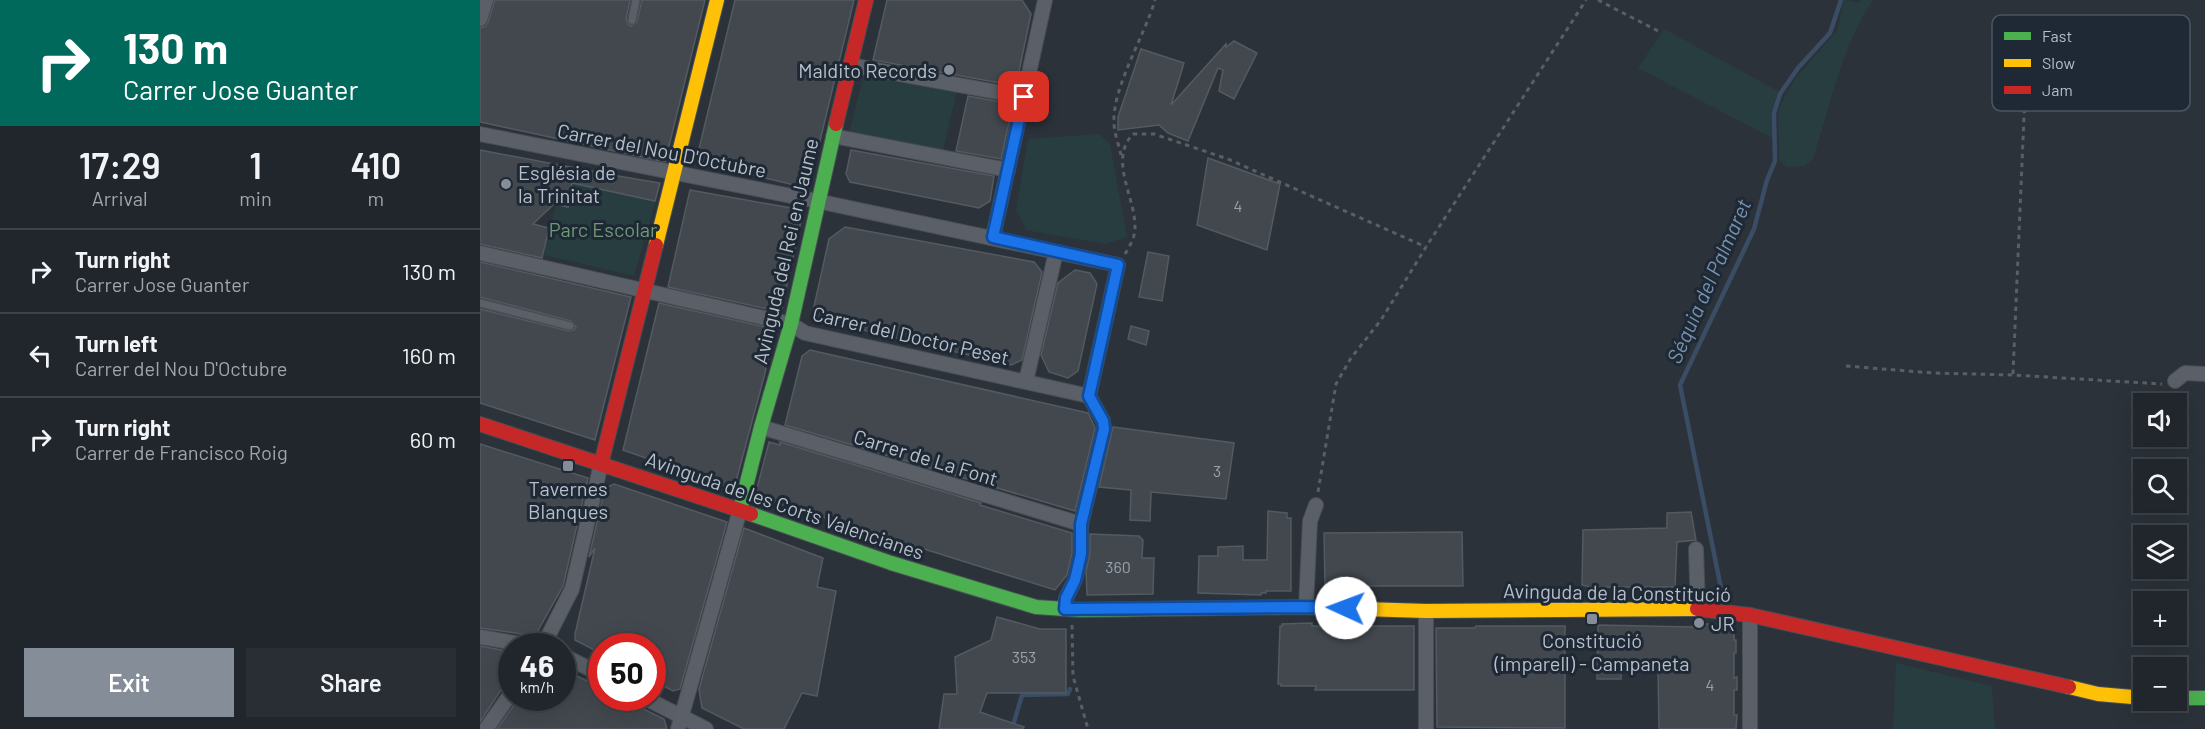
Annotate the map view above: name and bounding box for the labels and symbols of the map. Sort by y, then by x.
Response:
legend [1992,15,2190,111]
text: Fast [2042,26,2072,45]
text: Slow [2042,53,2075,72]
place label: Maldito Records [798,58,937,82]
marker: Maldito Records [942,63,956,77]
pin [998,71,1049,122]
text: Jam [2042,80,2073,99]
street label: Carrer del Nou D'Octubre [555,118,769,182]
street label: Avinguda del Rei en Jaume [747,136,823,366]
place label: Església de la Trinitat [518,160,616,207]
marker: Església de la Trinitat [499,177,513,191]
water label: Séquia del Palmaret [1661,194,1756,367]
house number: 4 [1234,196,1242,215]
park label: Parc Escolar [549,217,657,241]
street label: Carrer del Doctor Peset [810,301,1012,369]
street label: Carrer de La Font [851,424,1001,490]
street label: Avinguda de les Corts Valencianes [643,446,927,564]
marker: Tavernes Blanques [561,459,575,473]
house number: 3 [1213,461,1221,480]
place label: Tavernes Blanques [528,476,608,523]
house number: 360 [1105,557,1131,576]
position arrow [1314,576,1378,640]
street label: Avinguda de la Constitució [1503,578,1731,606]
place label: JR [1711,611,1735,635]
marker: Constitució (imparell) - Campaneta [1585,612,1599,626]
marker: JR [1692,616,1706,630]
place label: Constitució (imparell) - Campaneta [1494,628,1689,675]
speed limit sign: 50 [588,633,666,711]
house number: 353 [1012,647,1036,666]
house number: 4 [1706,675,1714,694]

